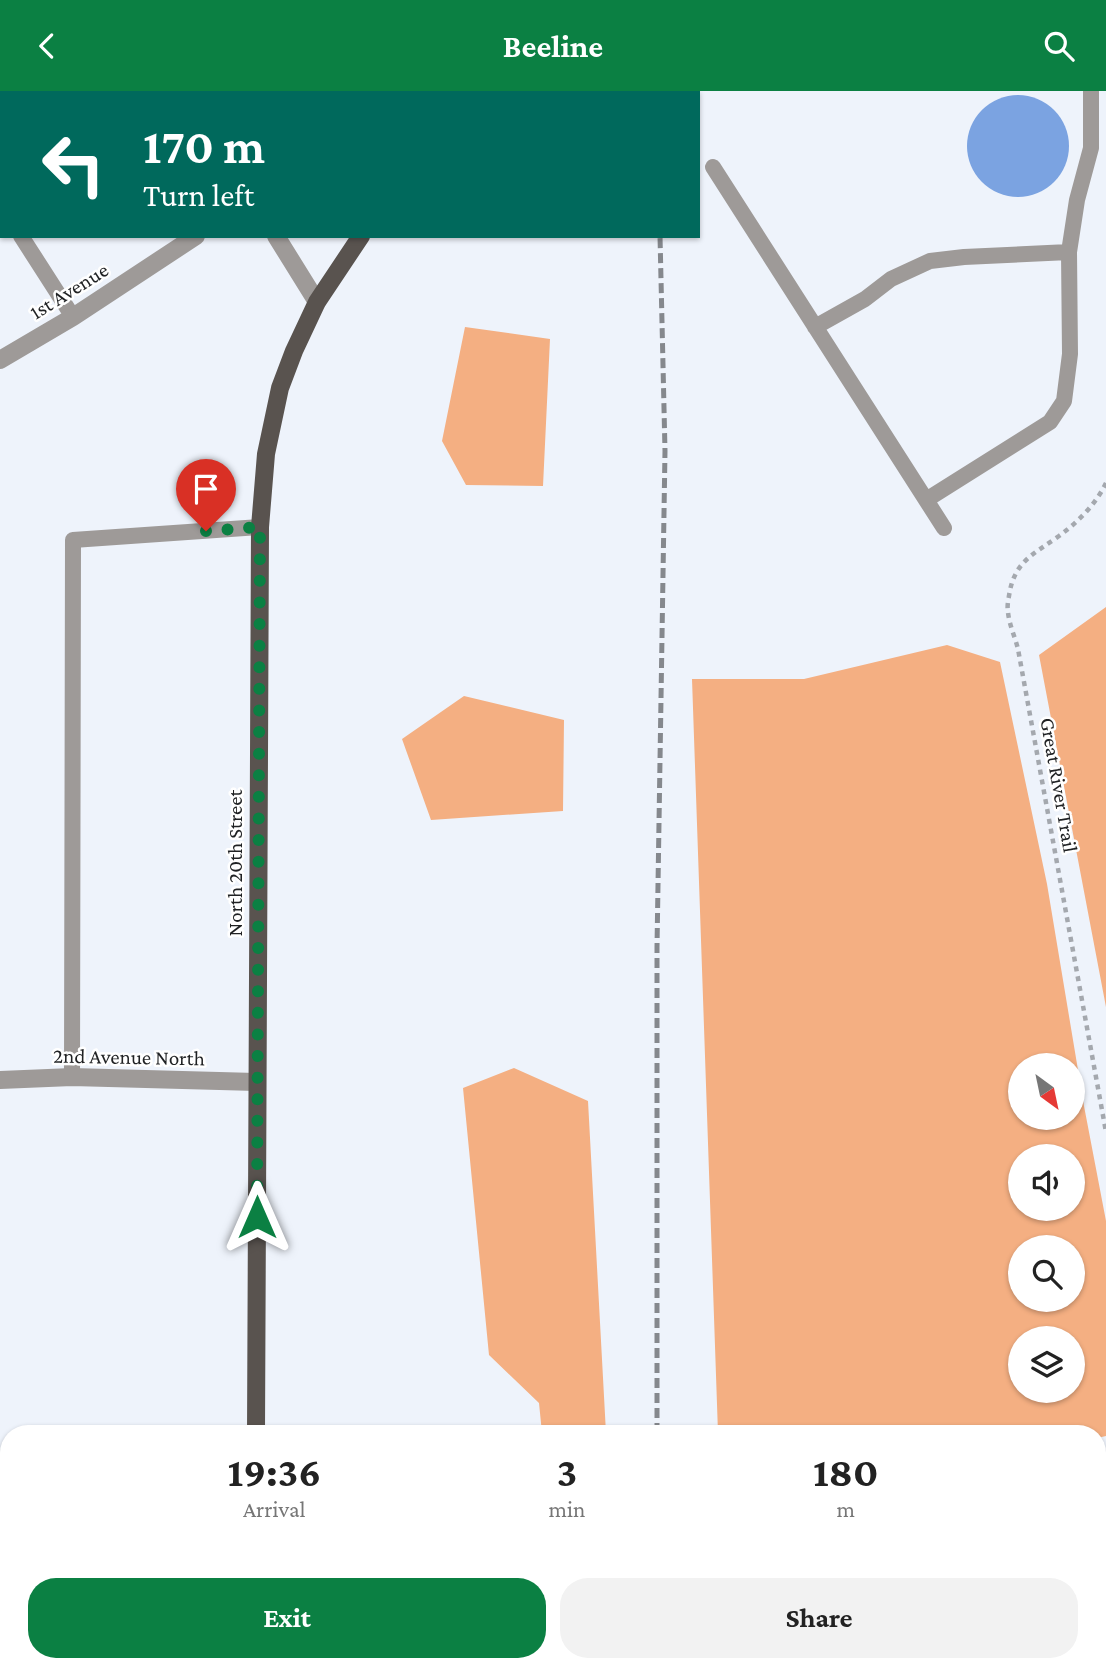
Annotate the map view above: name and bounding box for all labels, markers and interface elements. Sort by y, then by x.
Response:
icon: back [28,27,66,65]
icon: search [1040,27,1078,65]
text: Beeline [503,28,603,64]
icon: left [28,119,119,210]
text: 170 m [143,119,265,174]
text: Turn left [143,177,254,213]
street label: 1st Avenue [25,258,113,324]
pin [176,459,236,531]
icon: arrive [187,470,225,508]
street label: Great River Trail [1035,716,1083,854]
street label: North 20th Street [223,788,247,936]
street label: 2nd Avenue North [53,1044,205,1070]
north arrow [1008,1053,1085,1131]
map controls [1008,1053,1085,1403]
button: sound [1008,1144,1085,1221]
position arrow [220,1180,294,1254]
button: search [1008,1235,1085,1312]
button: layers [1008,1326,1085,1403]
text: 19:36 [227,1448,321,1495]
text: 3 [557,1448,577,1495]
text: 180 [813,1448,879,1495]
text: Arrival [243,1496,306,1522]
text: min [549,1496,585,1522]
text: m [836,1496,855,1522]
button: Exit [28,1578,546,1658]
button: Share [560,1578,1078,1658]

